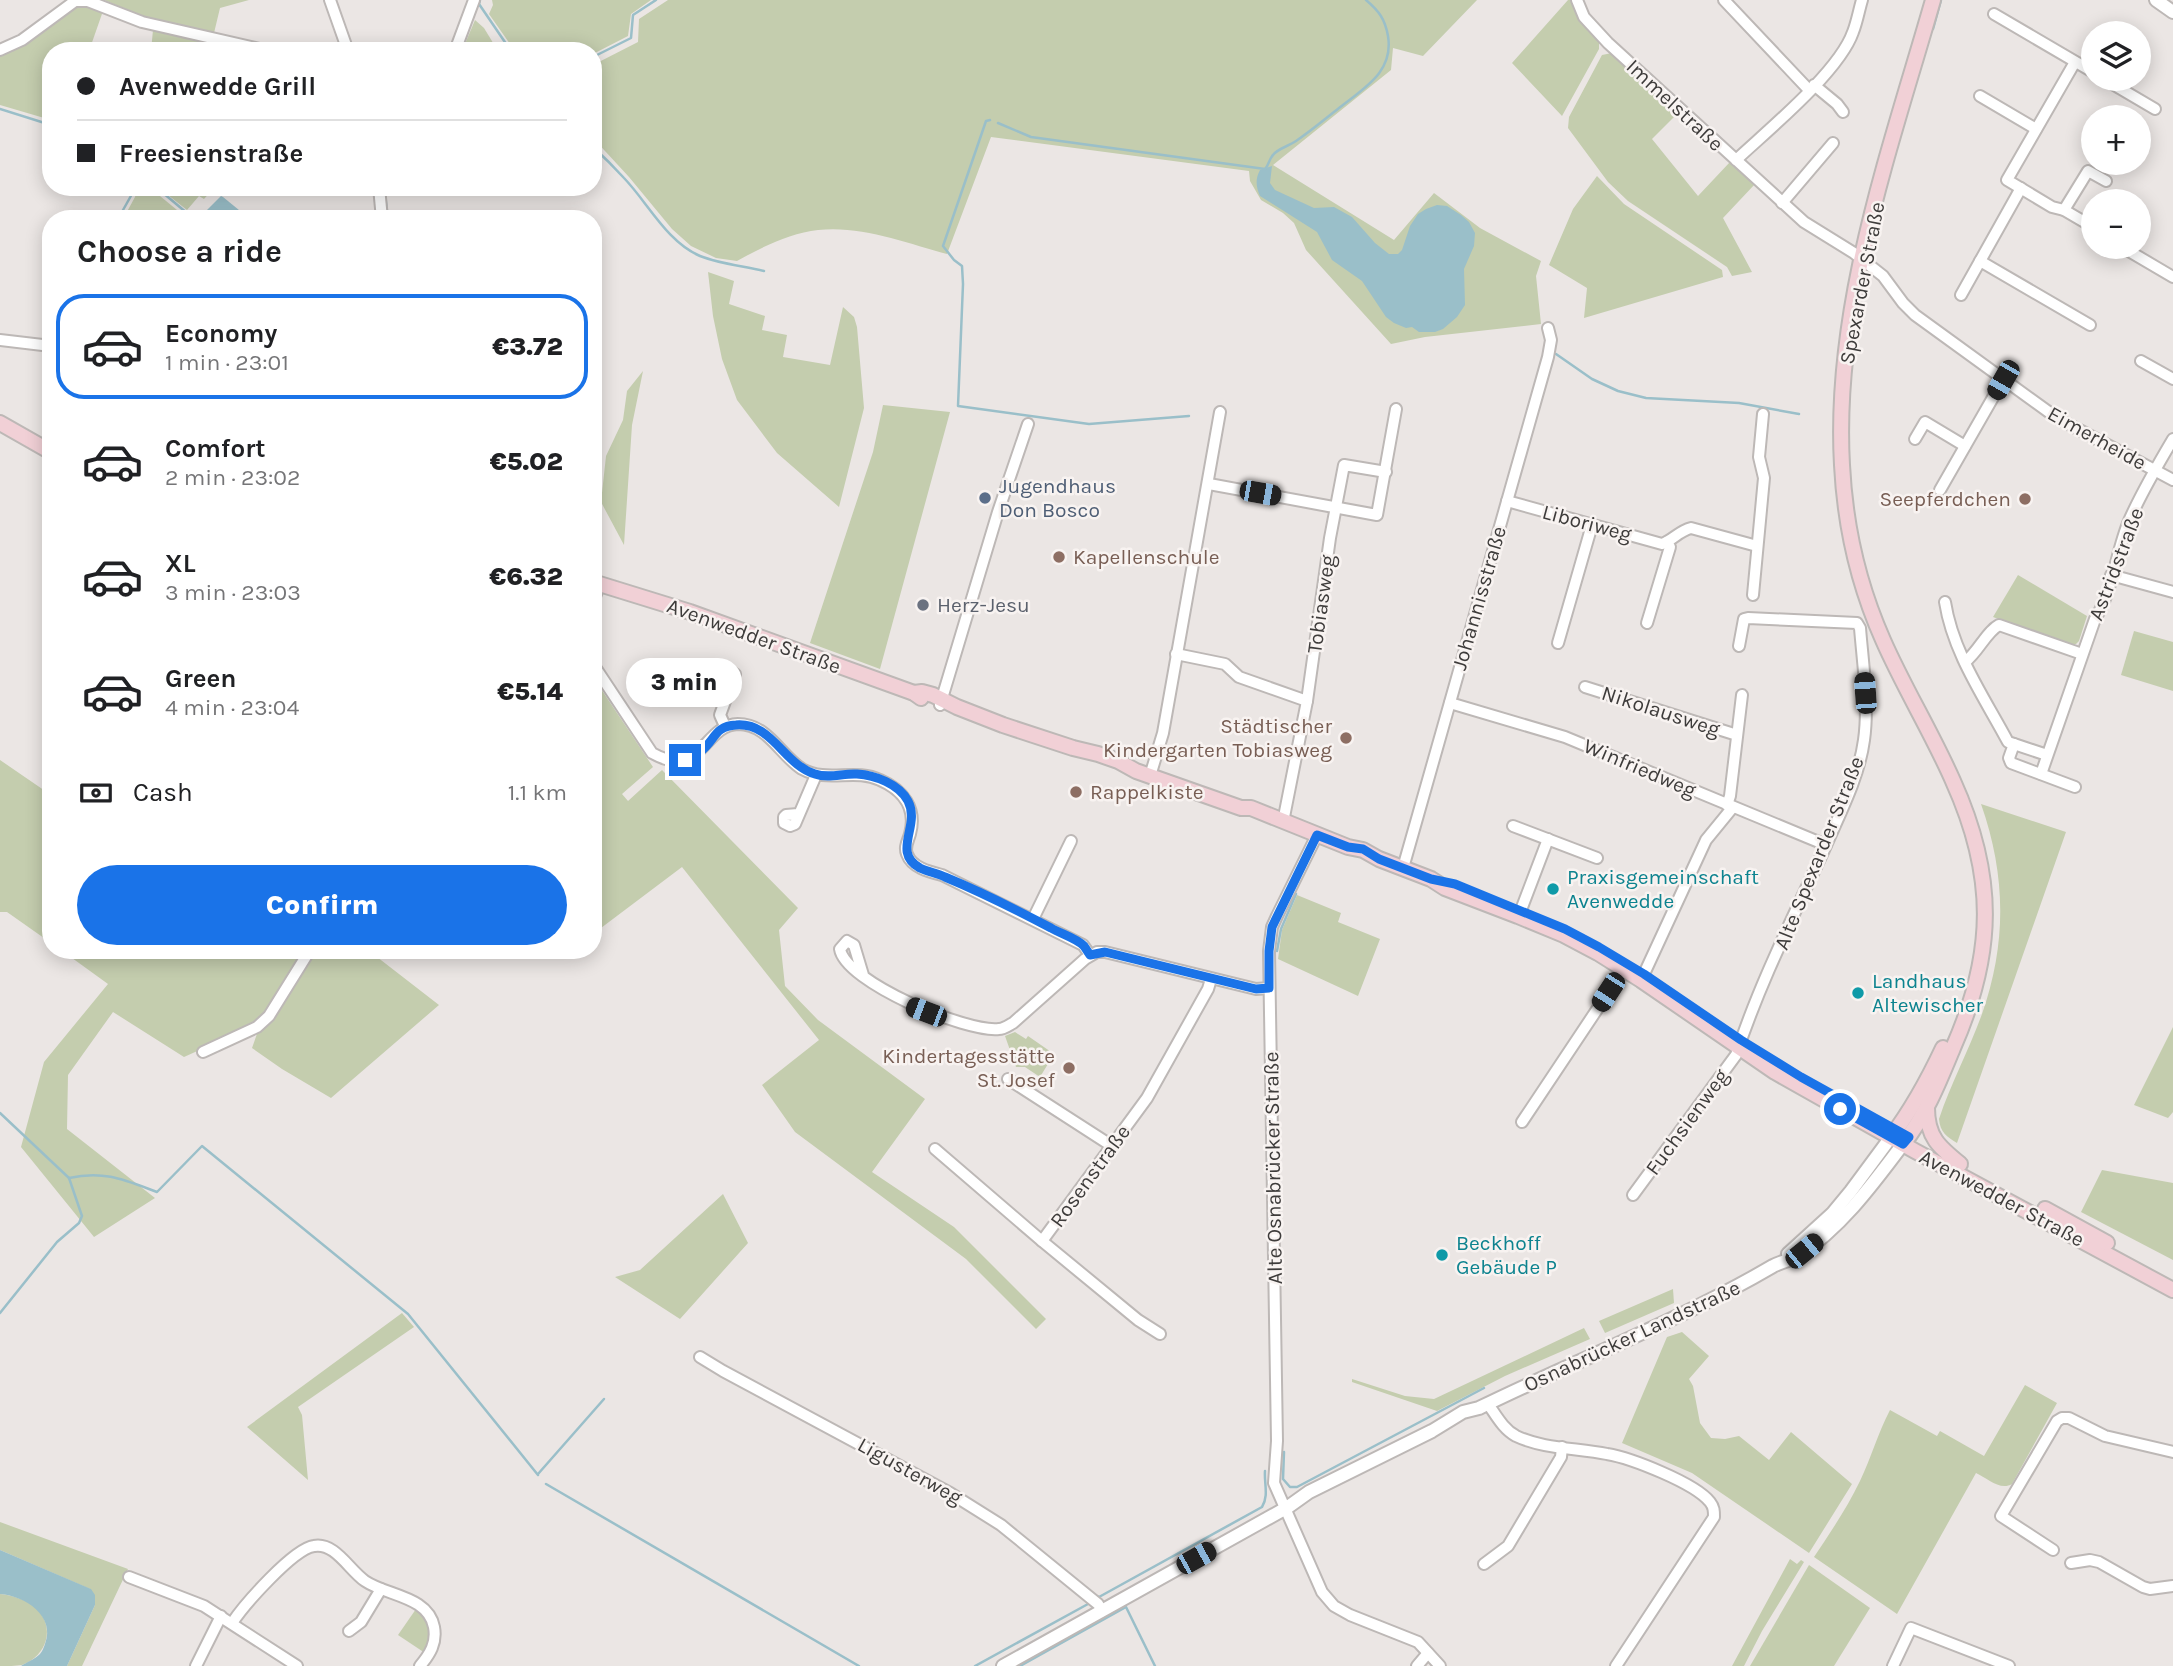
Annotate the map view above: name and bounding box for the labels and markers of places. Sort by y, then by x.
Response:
place label: Jugendhaus Don Bosco [999,474,1116,522]
place label: Seepferdchen [1879,487,2011,511]
marker: Jugendhaus Don Bosco [977,490,993,506]
marker: Seepferdchen [2017,491,2033,507]
place label: Kapellenschule [1073,545,1220,569]
marker: Kapellenschule [1051,549,1067,565]
place label: Herz-Jesu [937,593,1030,617]
marker: Herz-Jesu [915,597,931,613]
place label: Städtischer Kindergarten Tobiasweg [1103,714,1332,762]
marker: Städtischer Kindergarten Tobiasweg [1338,730,1354,746]
place label: Rappelkiste [1090,780,1203,804]
marker: Rappelkiste [1068,784,1084,800]
place label: Praxisgemeinschaft Avenwedde [1567,865,1759,913]
marker: Praxisgemeinschaft Avenwedde [1545,881,1561,897]
place label: Landhaus Altewischer [1872,969,1983,1017]
marker: Landhaus Altewischer [1850,985,1866,1001]
place label: Kindertagesstätte St. Josef [882,1044,1056,1092]
marker: Kindertagesstätte St. Josef [1061,1060,1077,1076]
place label: Beckhoff Gebäude P [1456,1231,1557,1279]
marker: Beckhoff Gebäude P [1434,1247,1450,1263]

